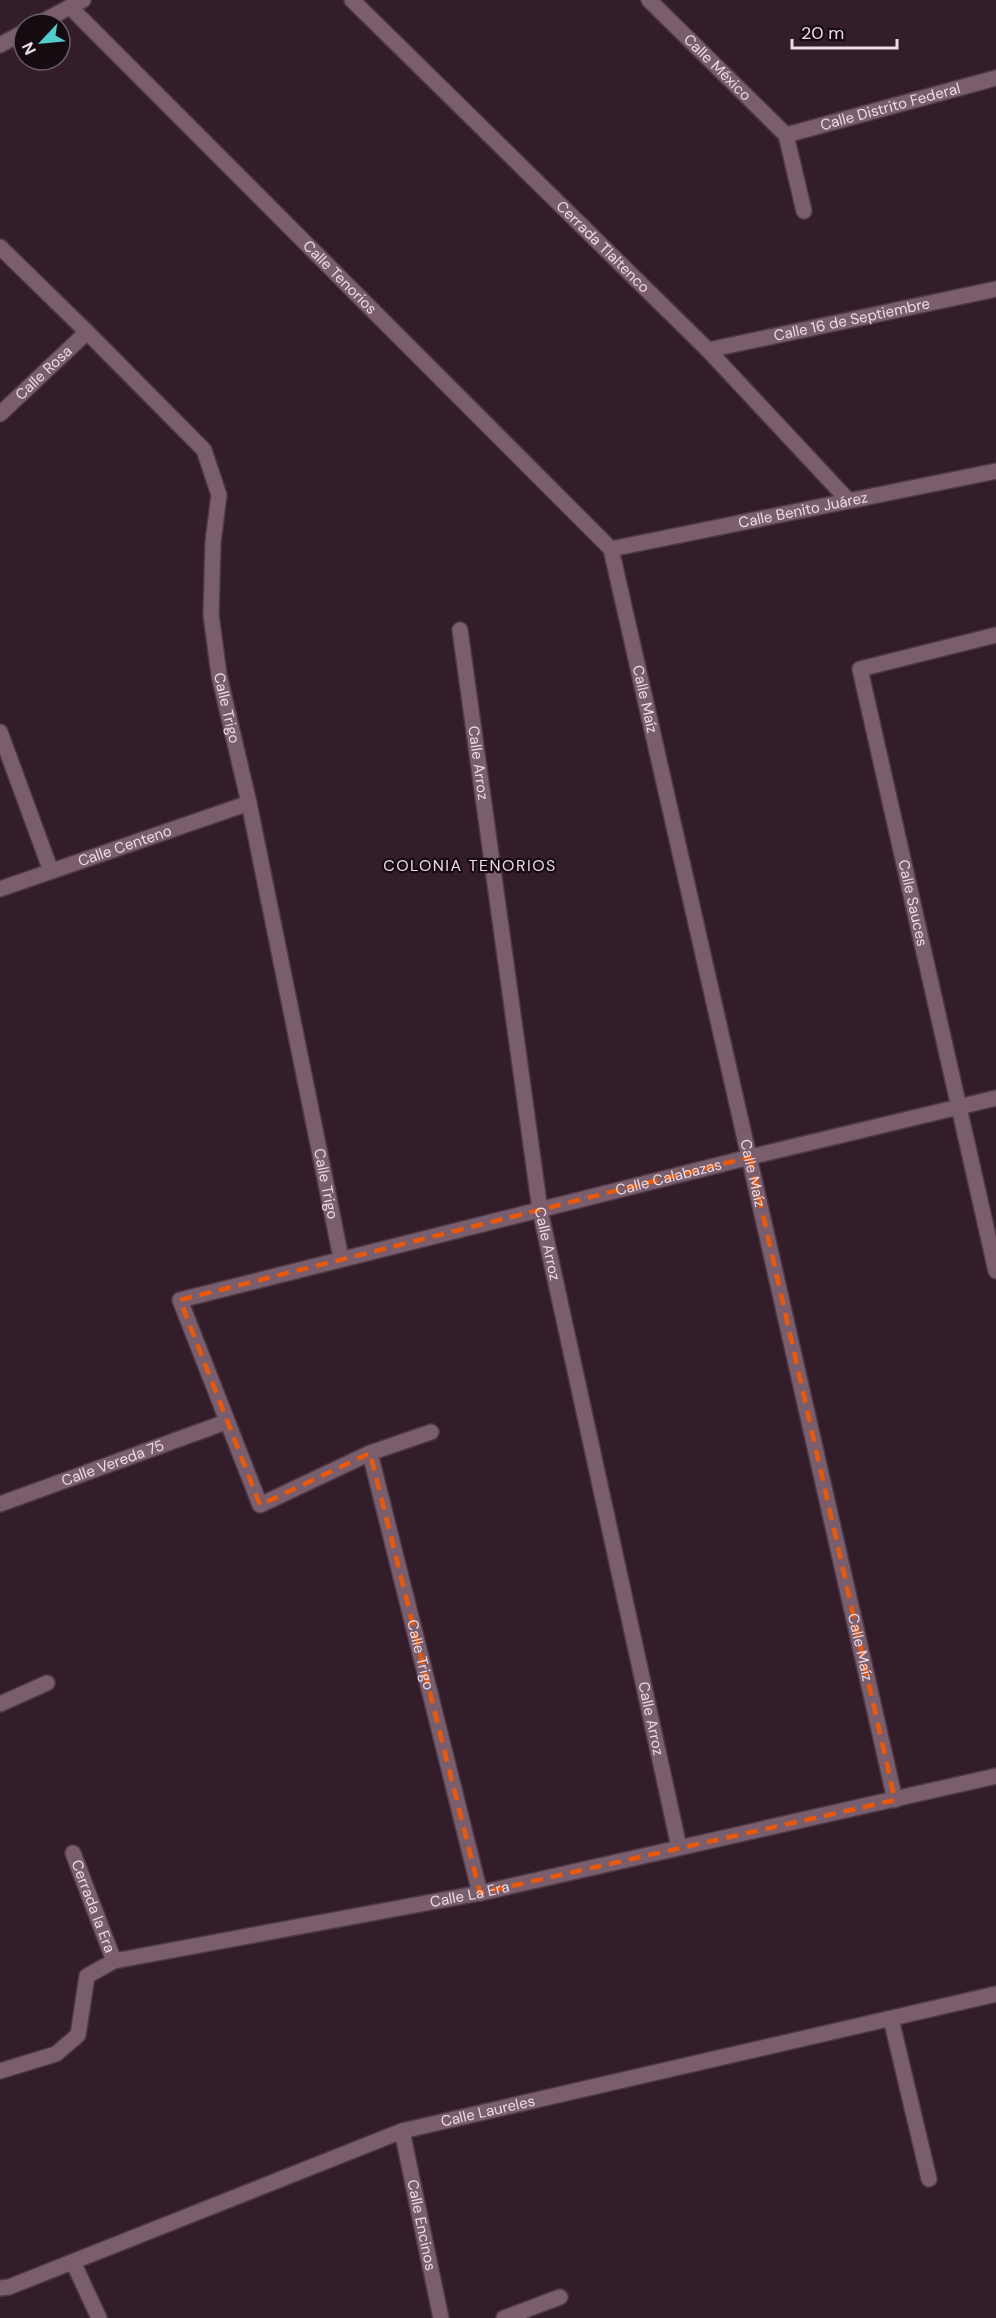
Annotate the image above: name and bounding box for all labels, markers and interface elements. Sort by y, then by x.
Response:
north arrow [12,12,72,72]
scale bar [792,12,897,50]
text: 20 m [801,21,844,45]
street label: Calle México [679,30,756,105]
text: N [17,39,41,58]
street label: Calle Distrito Federal [818,78,962,135]
street label: Cerrada Tlaltenco [552,196,654,297]
street label: Calle Tenorios [299,236,381,319]
street label: Calle 16 de Septiembre [772,293,932,346]
street label: Calle Rosa [11,341,76,405]
street label: Calle Benito Juárez [737,487,870,533]
street label: Calle Maíz [628,663,663,735]
street label: Calle Trigo [209,671,245,745]
street label: Calle Arroz [463,724,493,801]
street label: Calle Centeno [75,820,174,871]
district label: COLONIA TENORIOS [383,855,557,876]
street label: Calle Sauces [893,858,932,948]
street label: Calle Maíz [735,1137,770,1209]
street label: Calle Trigo [309,1146,343,1221]
street label: Calle Calabazas [613,1154,724,1200]
street label: Calle Arroz [530,1205,565,1282]
street label: Calle Vereda 75 [59,1435,167,1491]
street label: Calle Maíz [843,1611,878,1683]
street label: Calle Trigo [402,1617,439,1692]
street label: Calle Arroz [633,1680,669,1757]
street label: Cerrada la Era [67,1857,120,1956]
street label: Calle La Era [428,1877,511,1912]
street label: Calle Laureles [439,2091,537,2132]
street label: Calle Encinos [402,2178,441,2272]

